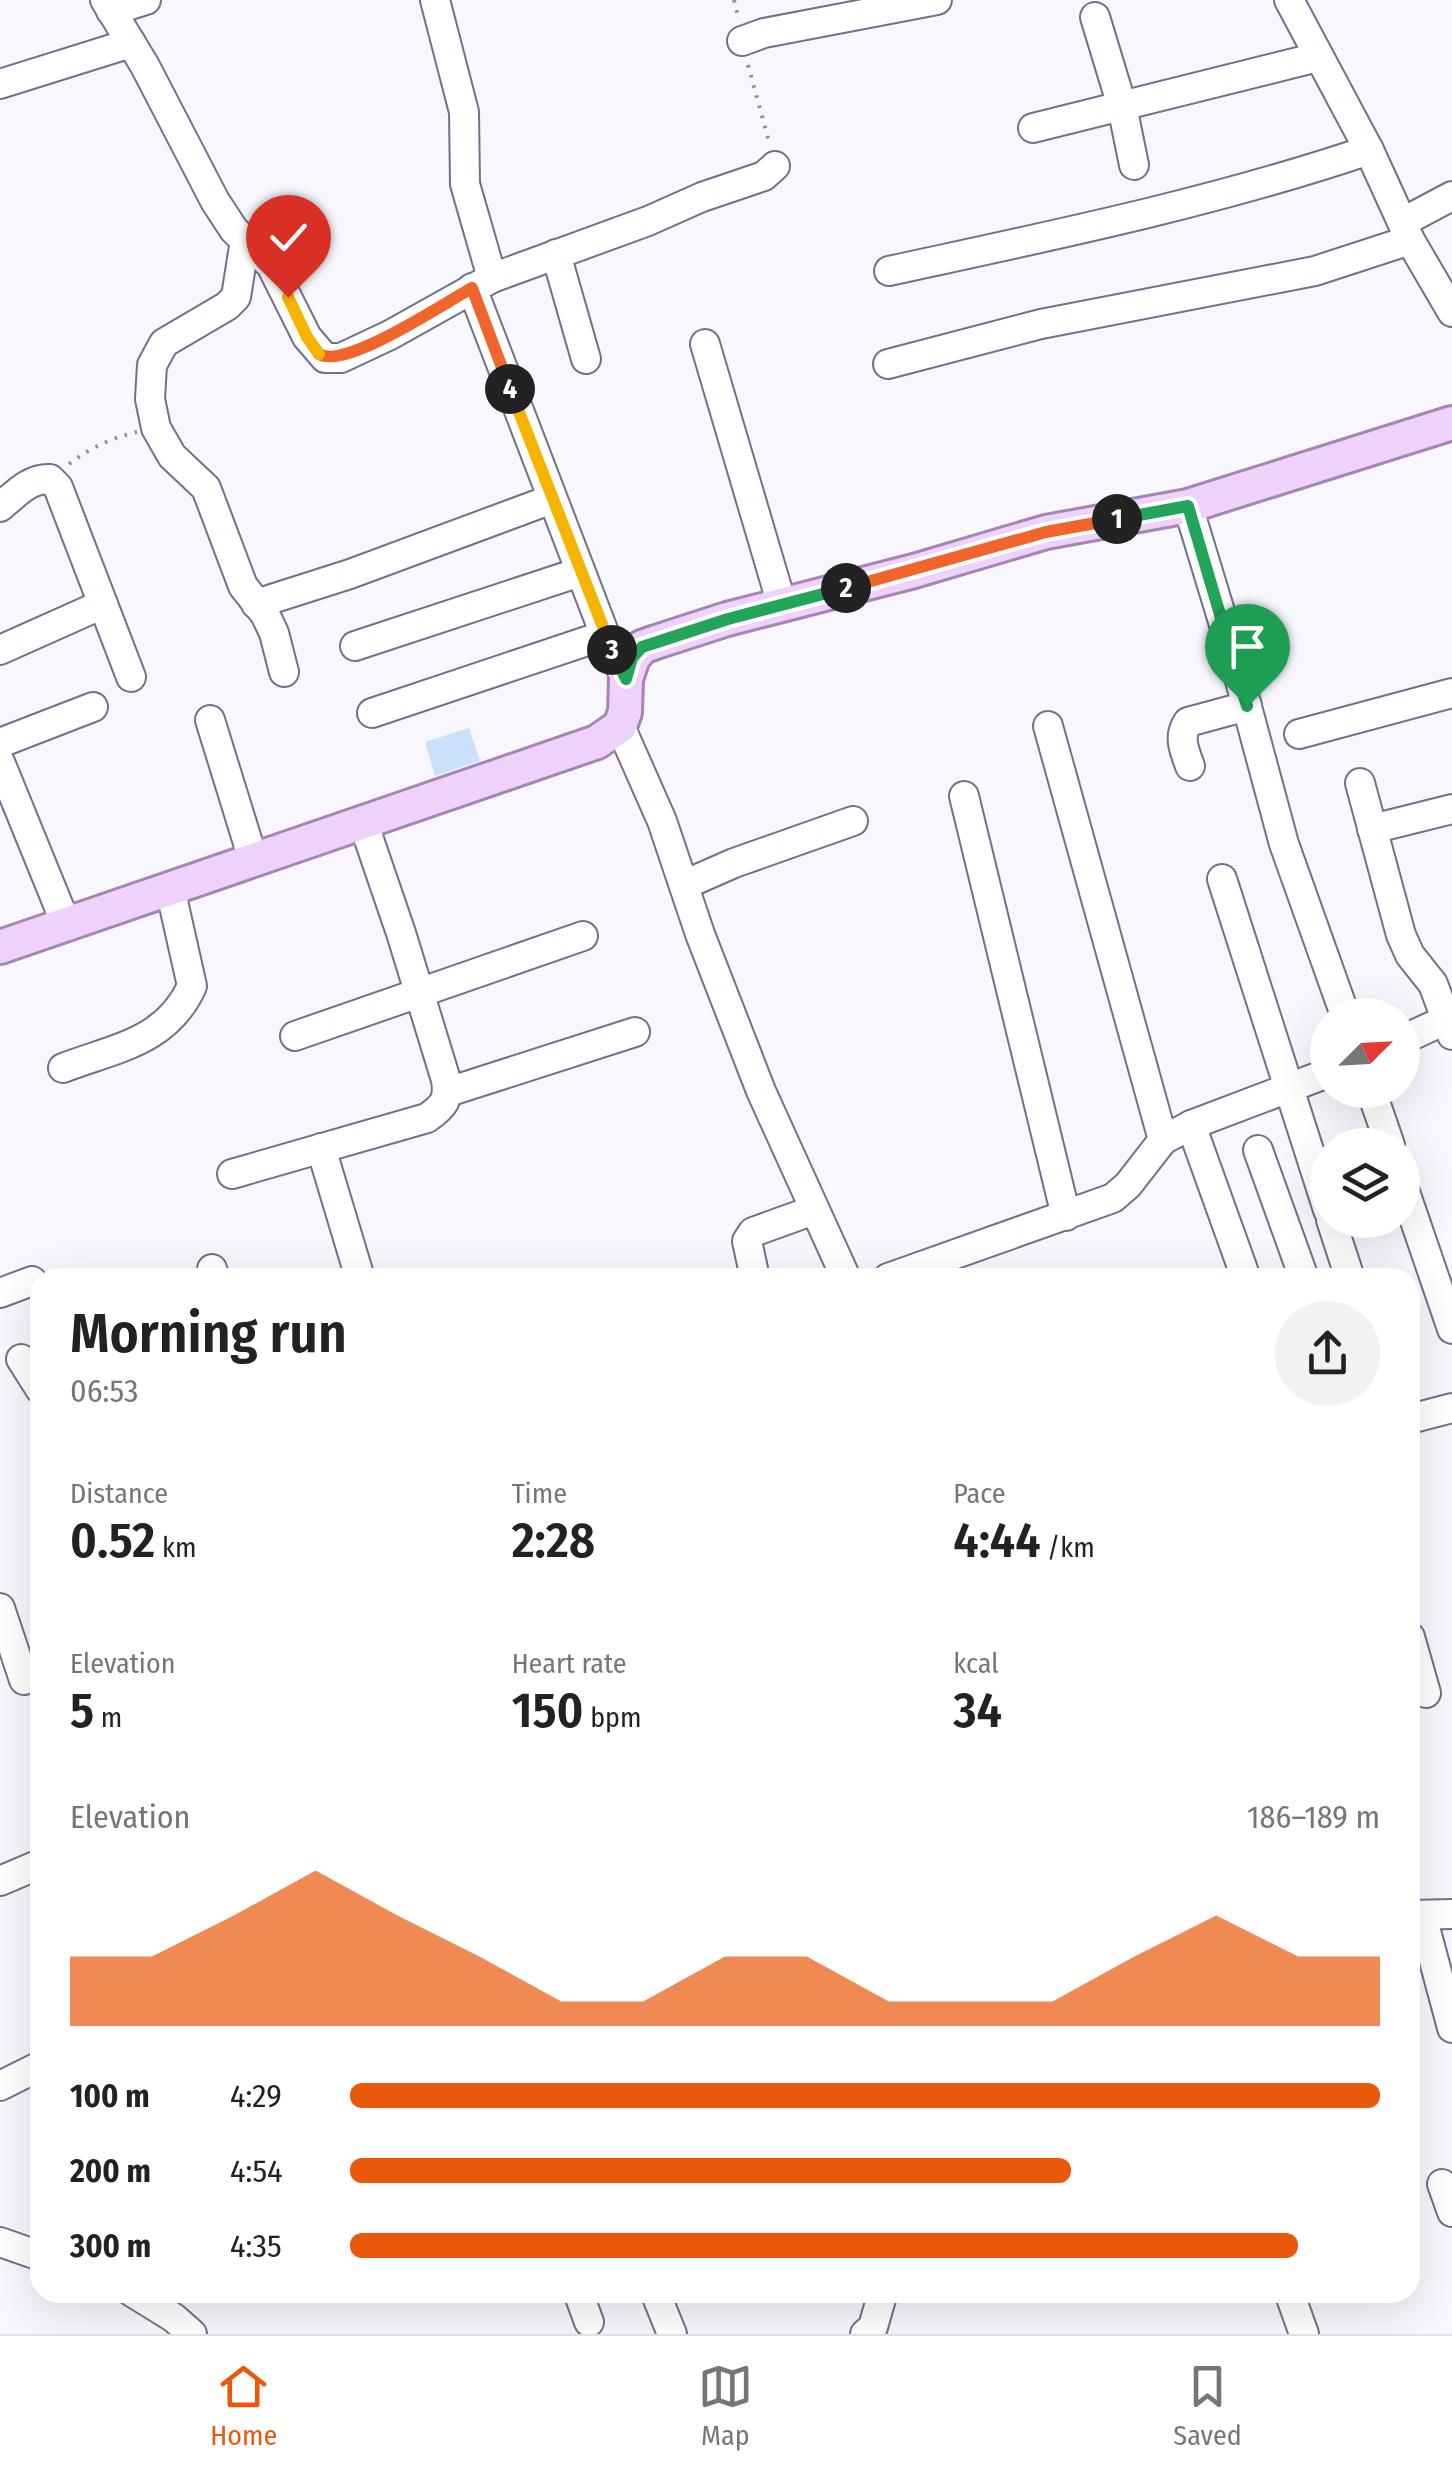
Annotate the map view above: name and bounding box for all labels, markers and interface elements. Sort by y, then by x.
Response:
pin [246,195,331,298]
icon: check [261,210,316,265]
pin: 4 [485,364,535,414]
text: 4 [503,372,517,405]
pin: 1 [1092,494,1142,544]
text: 1 [1111,502,1123,535]
pin: 2 [821,563,871,613]
text: 2 [840,571,852,604]
pin [1205,604,1290,707]
icon: arrive [1220,619,1275,674]
pin: 3 [587,625,637,675]
text: 3 [605,633,619,666]
north arrow [1310,998,1420,1108]
map controls [1310,998,1420,1238]
button: layers [1310,1128,1420,1238]
text: Morning run [70,1301,347,1367]
button: share [1275,1301,1380,1406]
text: 06:53 [70,1372,138,1410]
text: Distance [70,1477,168,1510]
text: Time [512,1477,567,1510]
text: Pace [953,1477,1006,1510]
text: 0.52 [70,1510,155,1570]
text: 2:28 [512,1510,595,1570]
text: 4:44 [953,1510,1040,1570]
text: km [155,1531,196,1564]
text: /km [1040,1531,1095,1564]
text: Elevation [70,1647,175,1680]
text: Heart rate [512,1647,627,1680]
text: kcal [953,1647,999,1680]
text: 5 [70,1680,94,1740]
text: 150 [512,1680,584,1740]
text: 34 [953,1680,1002,1740]
text: m [94,1701,122,1734]
text: bpm [584,1701,641,1734]
text: Elevation [70,1798,190,1836]
text: 186–189 m [1247,1798,1380,1836]
text: 100 m [70,2077,150,2115]
text: 4:29 [230,2077,282,2115]
text: 200 m [70,2152,151,2190]
text: 4:54 [230,2152,283,2190]
text: 300 m [70,2227,151,2265]
text: 4:35 [230,2227,282,2265]
tab: Home [210,2359,277,2452]
tab: Map [698,2359,753,2452]
tab: Saved [1173,2359,1242,2452]

